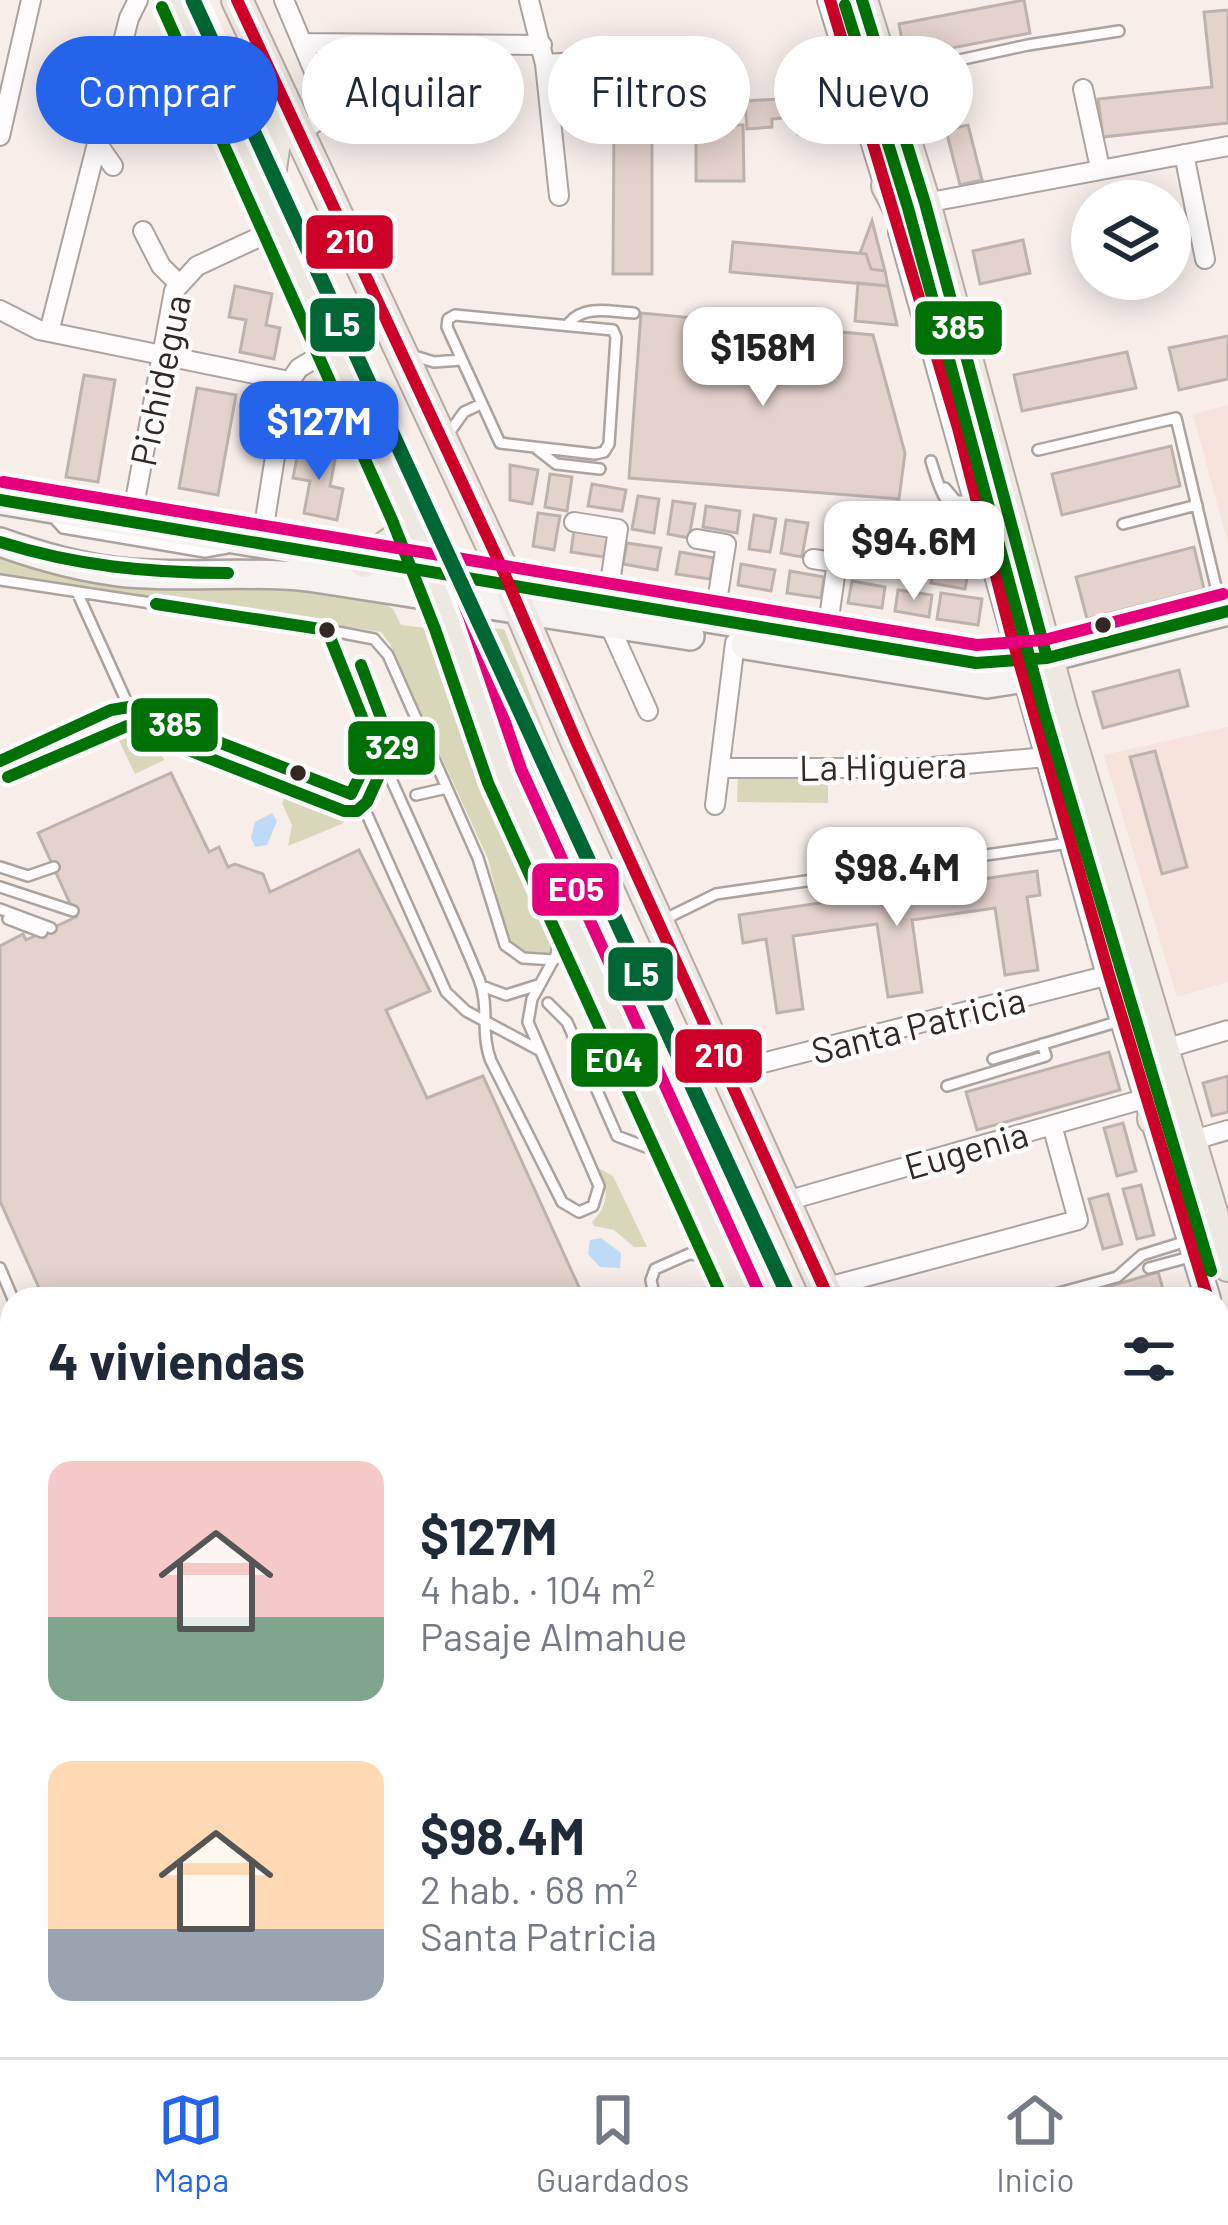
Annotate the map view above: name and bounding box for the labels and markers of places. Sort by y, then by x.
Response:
pin: $158M [679,307,847,409]
pin: $127M [235,381,403,483]
pin: $94.6M [816,501,1012,603]
unlabelled marker [1092,614,1114,636]
unlabelled marker [316,619,338,641]
unlabelled marker [287,762,309,784]
pin: $98.4M [799,827,995,929]

